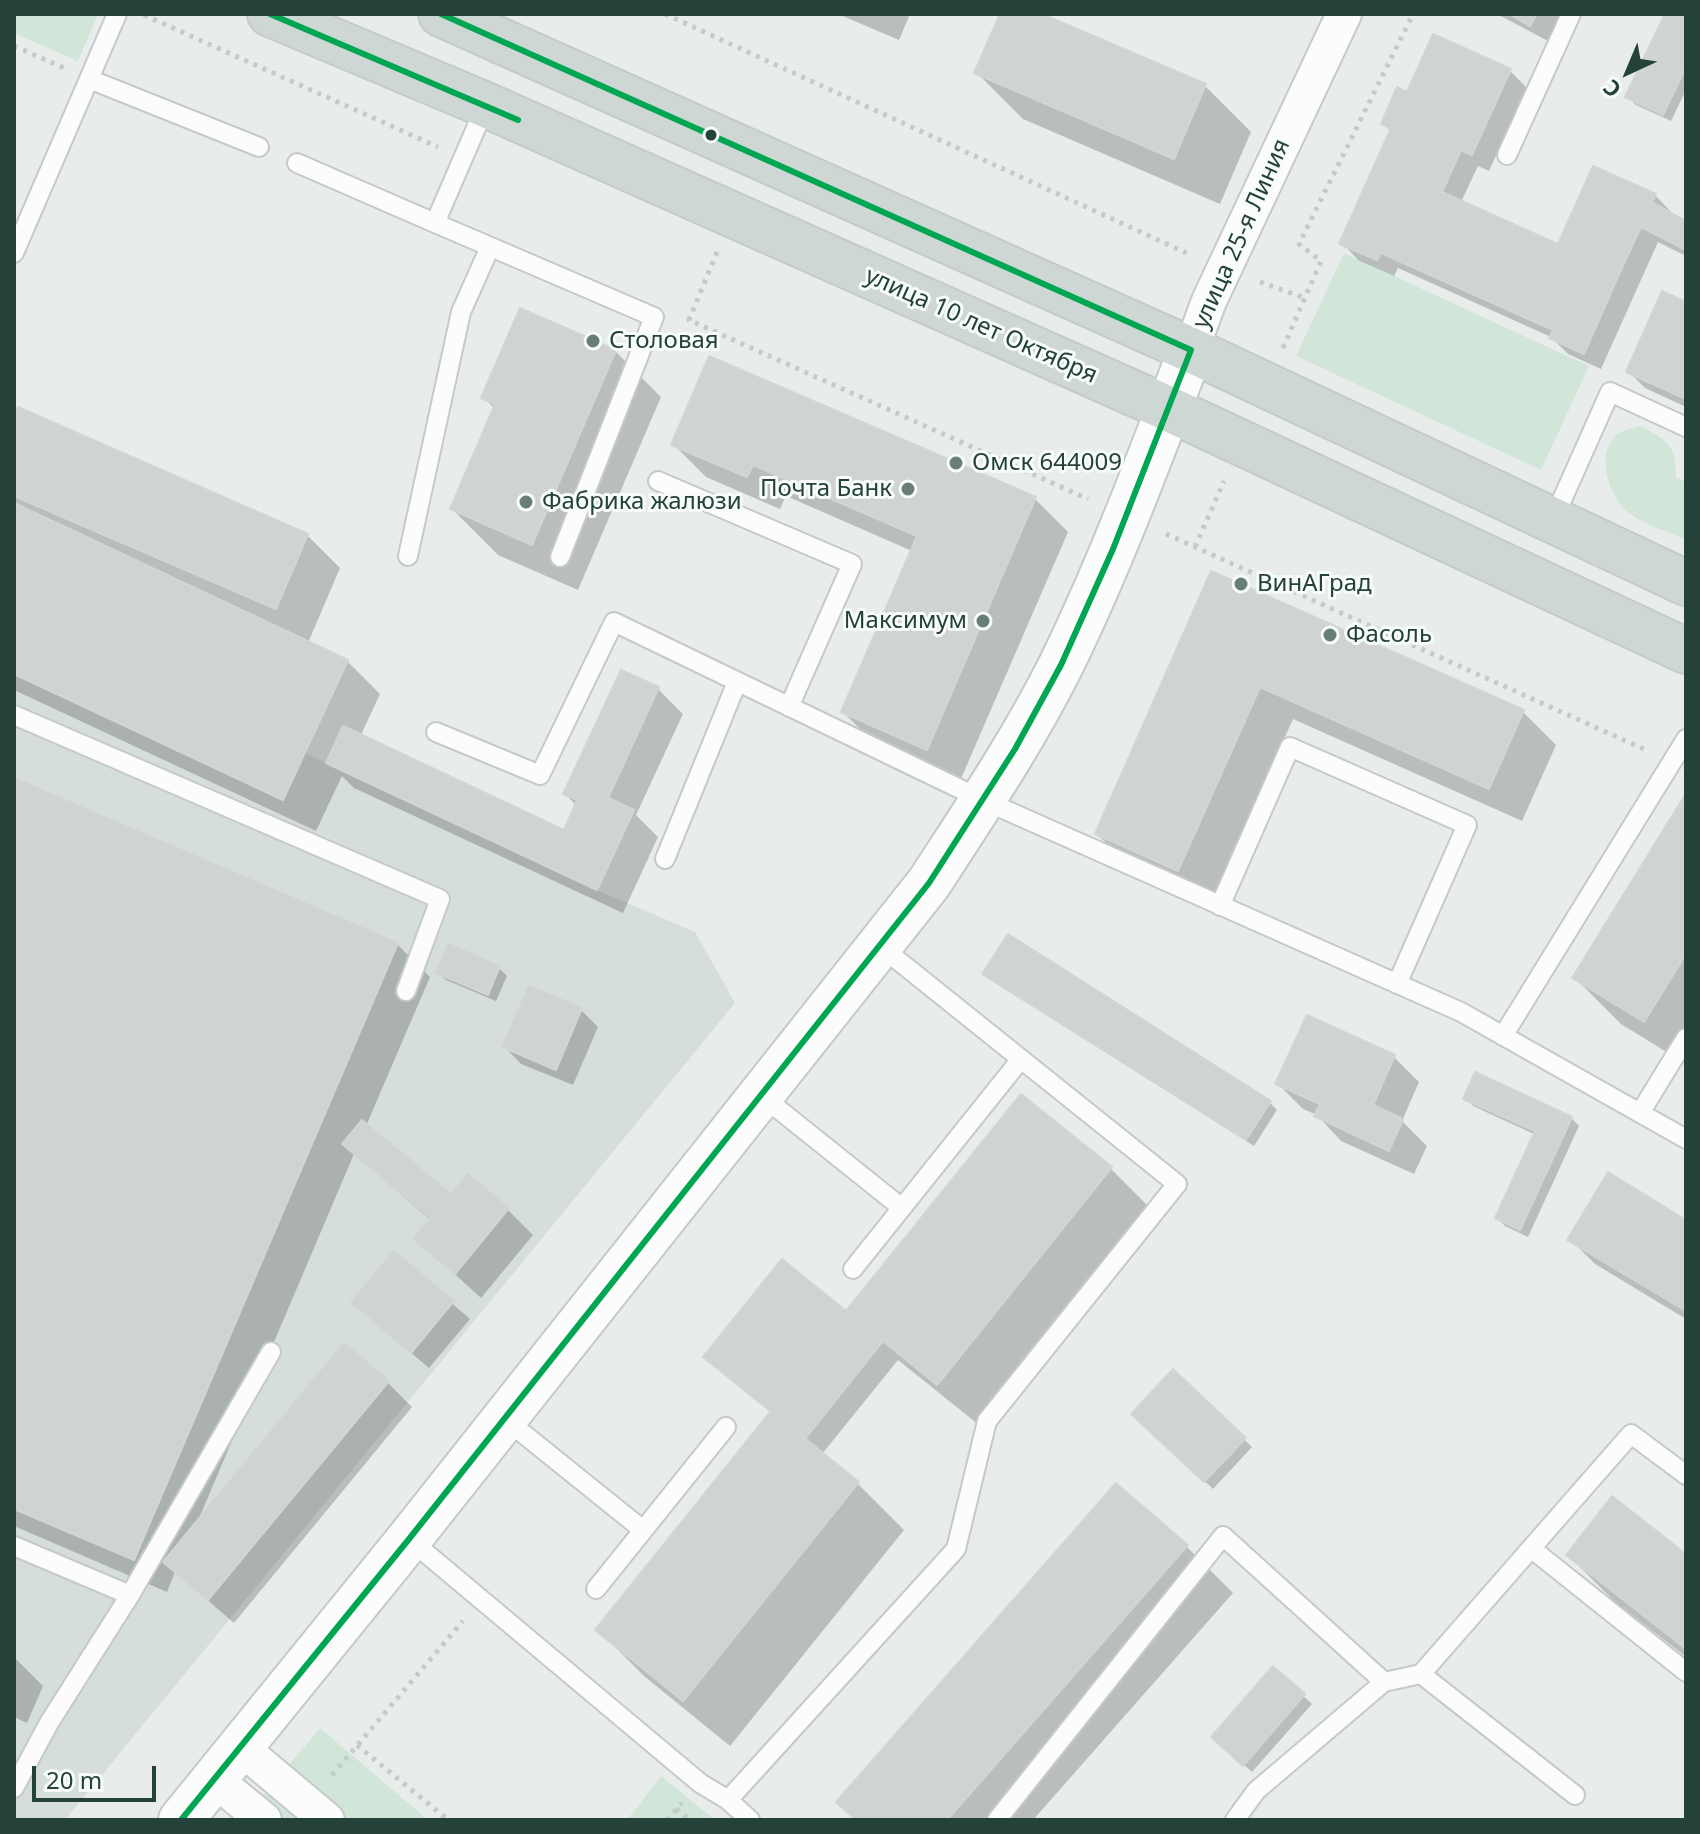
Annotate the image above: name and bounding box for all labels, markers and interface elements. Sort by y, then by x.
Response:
north arrow [1588,32,1668,112]
text: С [1596,74,1627,105]
unlabelled marker [703,127,719,143]
street label: улица 25-я Линия [1187,135,1297,333]
street label: улица 10 лет Октября [860,262,1102,390]
place label: Столовая [609,327,719,355]
marker: Столовая [584,332,602,350]
place label: Омск 644009 [972,449,1122,477]
marker: Омск 644009 [947,454,965,472]
place label: Почта Банк [760,475,892,503]
marker: Почта Банк [899,480,917,498]
place label: Фабрика жалюзи [542,488,742,516]
marker: Фабрика жалюзи [517,493,535,511]
place label: ВинАГрад [1257,570,1372,598]
marker: ВинАГрад [1232,575,1250,593]
place label: Максимум [844,607,967,635]
marker: Максимум [974,612,992,630]
place label: Фасоль [1346,621,1432,649]
marker: Фасоль [1321,626,1339,644]
scale bar [36,1750,160,1800]
text: 20 m [46,1763,102,1796]

